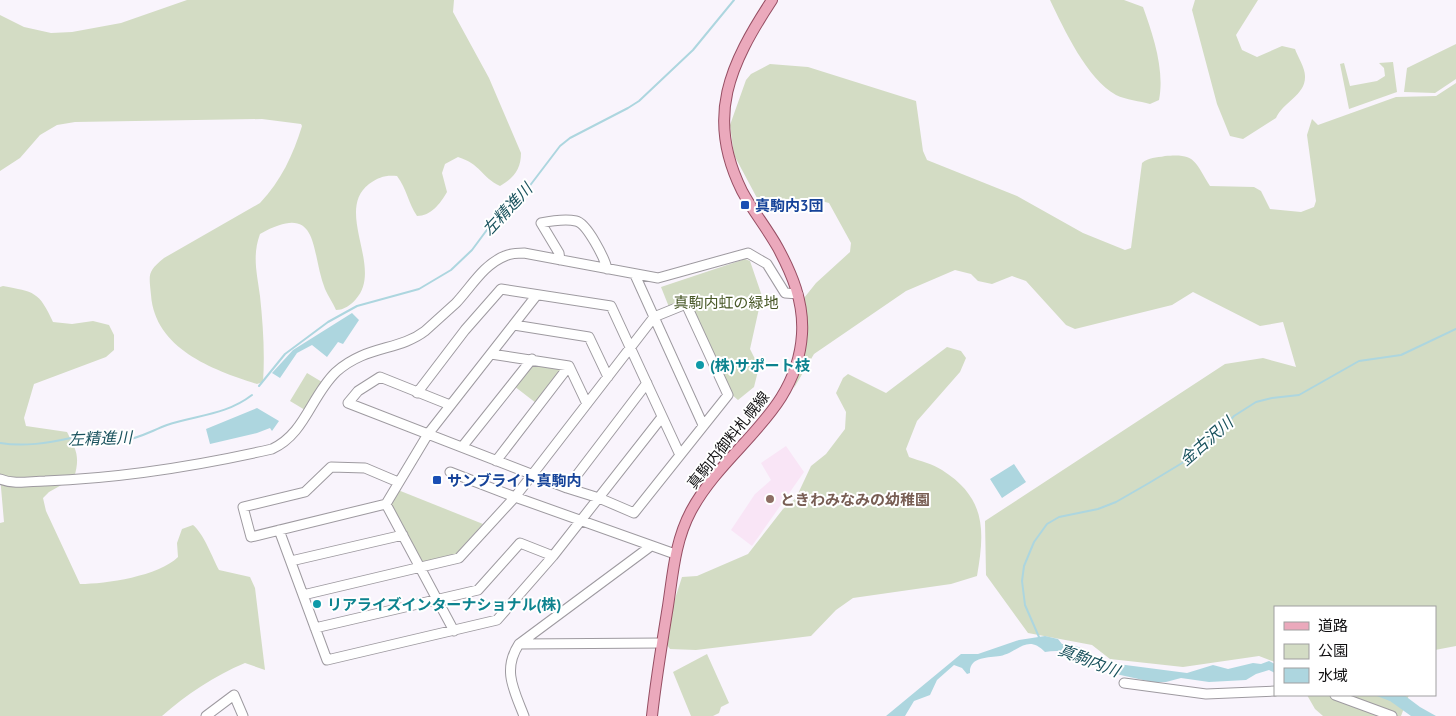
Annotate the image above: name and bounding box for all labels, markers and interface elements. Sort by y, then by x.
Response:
water label: 左精進川 [478,177,537,239]
place label: 真駒内3団 [755,196,824,215]
marker: 真駒内3団 [739,199,751,211]
park label: 真駒内虹の緑地 [673,293,779,312]
place label: (株)サポート枝 [710,356,811,375]
marker: (株)サポート枝 [694,359,706,371]
street label: 真駒内御料札幌線 [683,387,773,493]
water label: 金古沢川 [1175,411,1238,470]
water label: 左精進川 [68,427,134,449]
place label: サンブライト真駒内 [447,471,582,490]
marker: サンブライト真駒内 [431,474,443,486]
place label: ときわみなみの幼稚園 [780,490,930,509]
marker: ときわみなみの幼稚園 [764,493,776,505]
place label: リアライズインターナショナル(株) [327,595,561,614]
marker: リアライズインターナショナル(株) [311,598,323,610]
legend [1274,606,1436,696]
text: 道路 [1318,616,1348,635]
water label: 真駒内川 [1056,639,1124,682]
text: 公園 [1318,641,1348,660]
text: 水域 [1318,666,1348,685]

